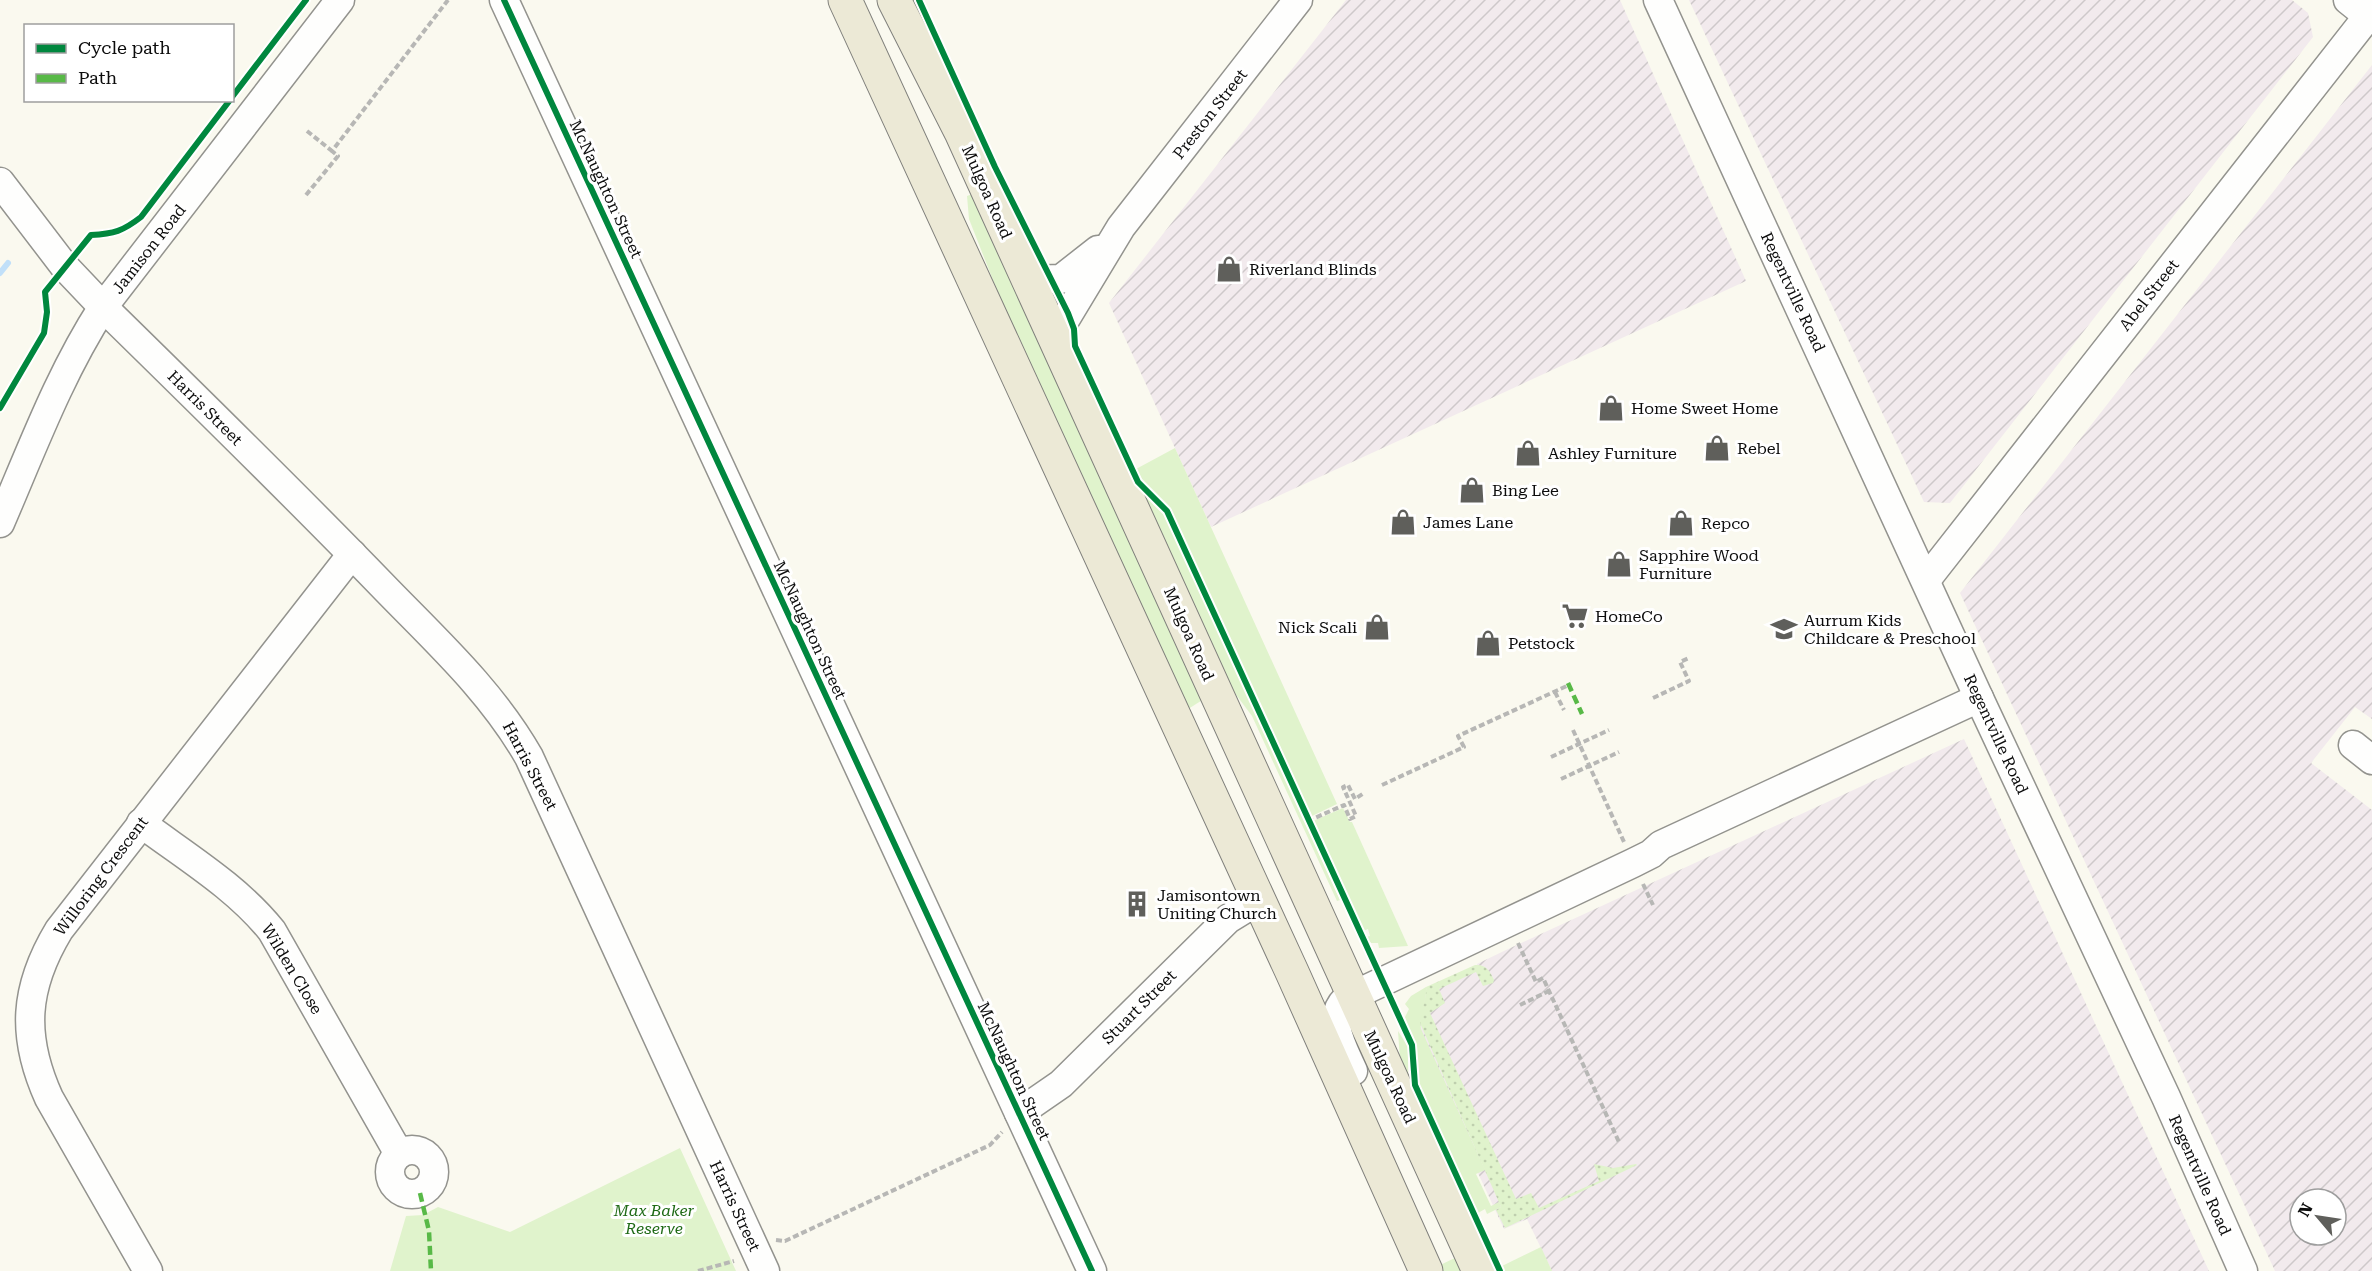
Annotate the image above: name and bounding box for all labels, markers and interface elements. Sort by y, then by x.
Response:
legend [24,24,234,102]
text: Cycle path [78,37,171,58]
street label: Preston Street [1169,65,1251,163]
text: Path [78,67,117,88]
street label: McNaughton Street [566,117,646,261]
street label: Mulgoa Road [958,142,1016,242]
street label: Jamison Road [108,201,190,297]
street label: Regentville Road [1757,229,1829,355]
shop icon: Riverland Blinds [1214,254,1244,284]
street label: Abel Street [2115,256,2183,334]
place label: Riverland Blinds [1249,260,1377,279]
street label: Harris Street [164,367,246,449]
shop icon: Home Sweet Home [1596,393,1626,423]
place label: Home Sweet Home [1631,399,1779,418]
shop icon: Rebel [1702,433,1732,463]
shop icon: Ashley Furniture [1513,438,1543,468]
place label: Rebel [1737,439,1780,458]
place label: Ashley Furniture [1548,444,1677,463]
shop icon: Bing Lee [1457,475,1487,505]
place label: Bing Lee [1492,481,1559,500]
shop icon: James Lane [1388,507,1418,537]
shop icon: Repco [1666,508,1696,538]
place label: James Lane [1423,513,1513,532]
place label: Repco [1701,514,1750,533]
place label: Sapphire Wood Furniture [1639,546,1759,583]
shop icon: Sapphire Wood Furniture [1604,549,1634,579]
street label: McNaughton Street [770,558,850,702]
street label: Mulgoa Road [1160,584,1218,684]
supermarket icon: HomeCo [1560,601,1590,631]
place label: HomeCo [1595,607,1663,626]
place label: Aurrum Kids Childcare & Preschool [1804,611,1976,648]
shop icon: Nick Scali [1362,612,1392,642]
school or university icon: Aurrum Kids Childcare & Preschool [1769,614,1799,644]
place label: Nick Scali [1278,618,1357,637]
shop icon: Petstock [1473,628,1503,658]
place label: Petstock [1508,634,1575,653]
street label: Regentville Road [1960,671,2032,797]
street label: Harris Street [499,718,561,814]
street label: Willoring Crescent [50,813,152,939]
place label: Jamisontown Uniting Church [1157,886,1277,923]
building icon: Jamisontown Uniting Church [1122,889,1152,919]
street label: Wilden Close [258,920,327,1018]
street label: Stuart Street [1098,966,1180,1048]
street label: McNaughton Street [974,999,1054,1143]
street label: Mulgoa Road [1360,1027,1420,1127]
street label: Regentville Road [2165,1112,2235,1238]
street label: Harris Street [706,1158,764,1254]
north arrow [2288,1187,2348,1247]
text: N [2294,1200,2317,1220]
park label: Max Baker Reserve [613,1201,695,1238]

